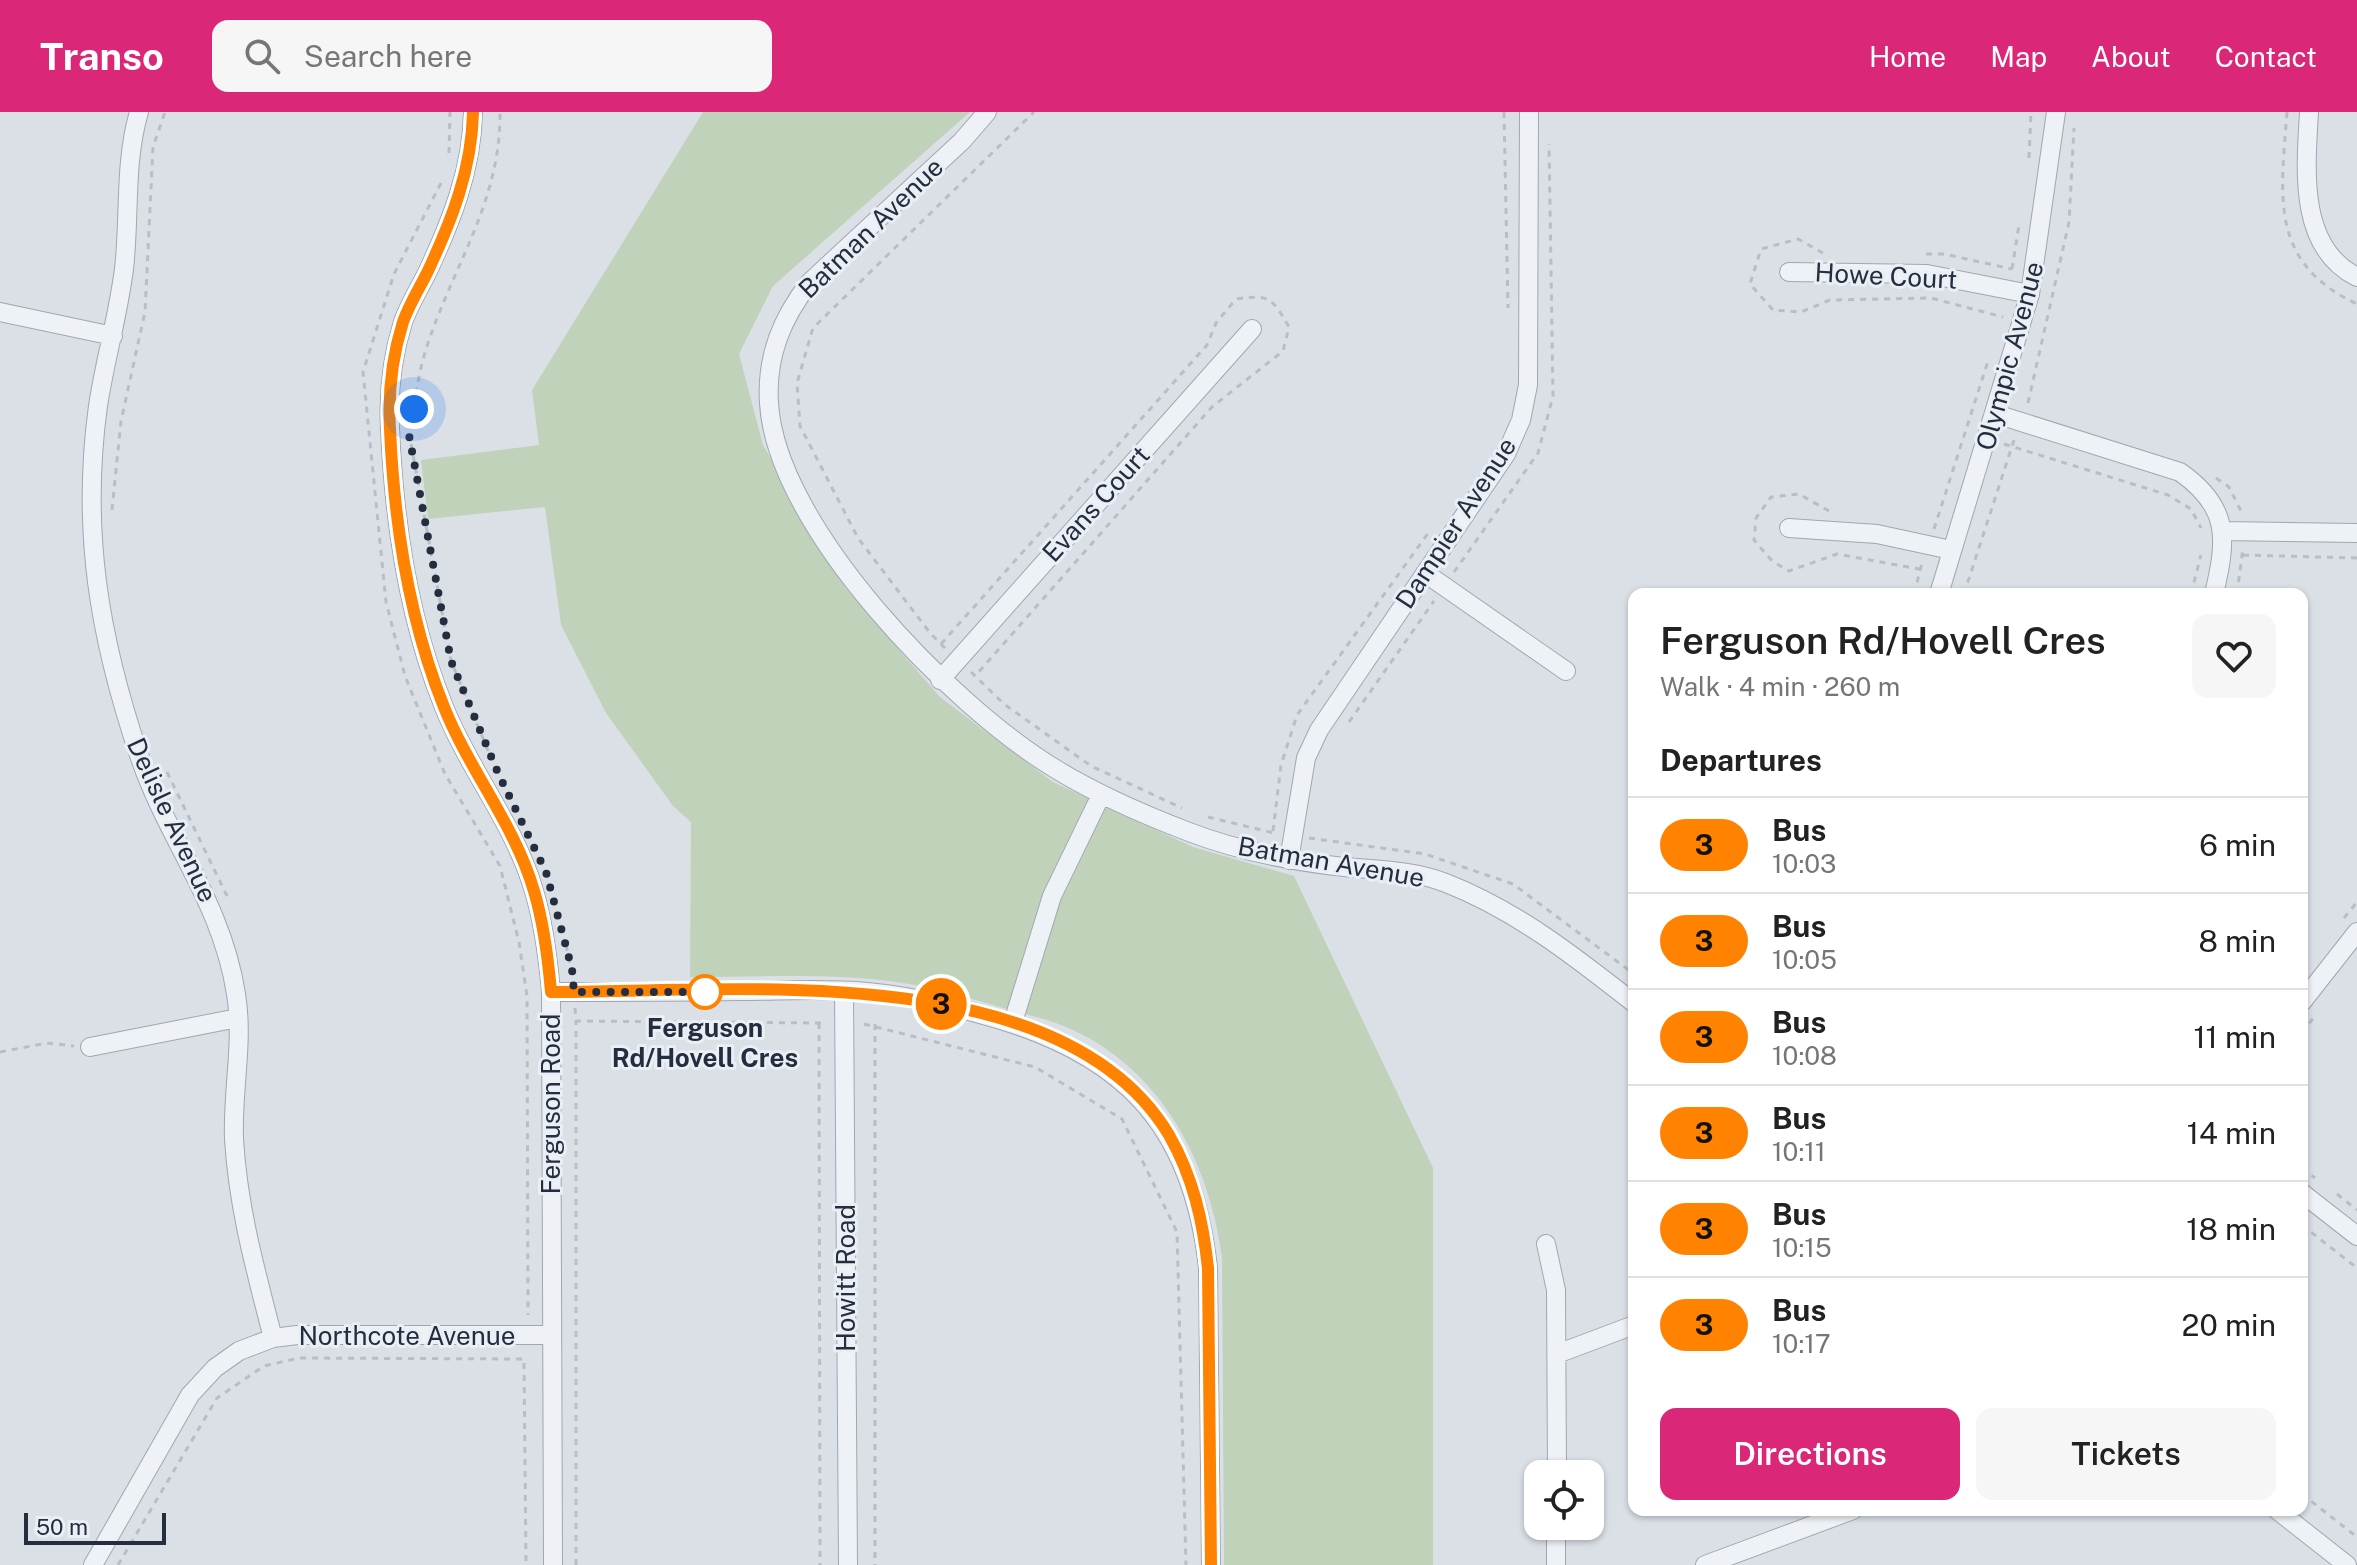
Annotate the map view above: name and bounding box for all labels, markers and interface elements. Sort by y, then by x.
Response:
search box [212,20,772,92]
text: Transo [40,34,164,79]
icon: search [240,34,284,78]
text: Search here [304,38,472,74]
text: Home [1869,40,1946,73]
text: Map [1990,40,2047,73]
text: About [2091,40,2171,73]
text: Contact [2215,40,2317,73]
street label: Batman Avenue [792,151,949,304]
street label: Howe Court [1814,256,1958,295]
street label: Olympic Avenue [1969,258,2050,454]
your location [394,389,434,429]
street label: Dampier Avenue [1389,432,1522,614]
street label: Evans Court [1036,439,1156,568]
button: heart [2192,614,2276,698]
text: Ferguson Rd/Hovell Cres [1660,618,2106,663]
text: Walk · 4 min · 260 m [1660,671,1900,702]
street label: Delisle Avenue [121,733,224,907]
text: Departures [1660,742,1822,778]
text: Bus [1772,812,1826,848]
text: 6 min [2199,827,2276,863]
text: 3 [1695,828,1713,861]
street label: Batman Avenue [1235,830,1427,893]
text: 10:03 [1772,848,1836,879]
text: Bus [1772,908,1826,944]
text: 8 min [2198,923,2276,959]
text: 3 [1695,924,1713,957]
text: 10:05 [1772,944,1837,975]
marker: Ferguson Rd/Hovell Cres [688,975,722,1009]
line badge: 3 [915,978,967,1030]
text: 3 [932,987,950,1020]
text: Bus [1772,1004,1826,1040]
place label: Ferguson Rd/Hovell Cres [612,1012,798,1073]
street label: Ferguson Road [535,1013,566,1195]
text: 11 min [2193,1019,2276,1055]
text: 3 [1695,1020,1713,1053]
text: 10:08 [1772,1040,1837,1071]
text: Bus [1772,1100,1826,1136]
text: 14 min [2187,1115,2276,1151]
text: 3 [1695,1116,1713,1149]
text: 10:11 [1772,1136,1826,1167]
text: Bus [1772,1196,1826,1232]
street label: Howitt Road [830,1204,861,1352]
text: 18 min [2186,1211,2276,1247]
text: 3 [1695,1212,1713,1245]
text: 10:15 [1772,1232,1832,1263]
text: Bus [1772,1292,1826,1328]
text: 20 min [2182,1307,2276,1343]
text: 3 [1695,1308,1713,1341]
street label: Northcote Avenue [298,1320,516,1351]
text: 10:17 [1772,1328,1831,1359]
button: Directions [1660,1408,1960,1500]
button: Tickets [1976,1408,2276,1500]
map controls [1524,1460,1604,1540]
button: locate [1524,1460,1604,1540]
scale bar [24,1509,166,1545]
text: 50 m [36,1514,88,1540]

